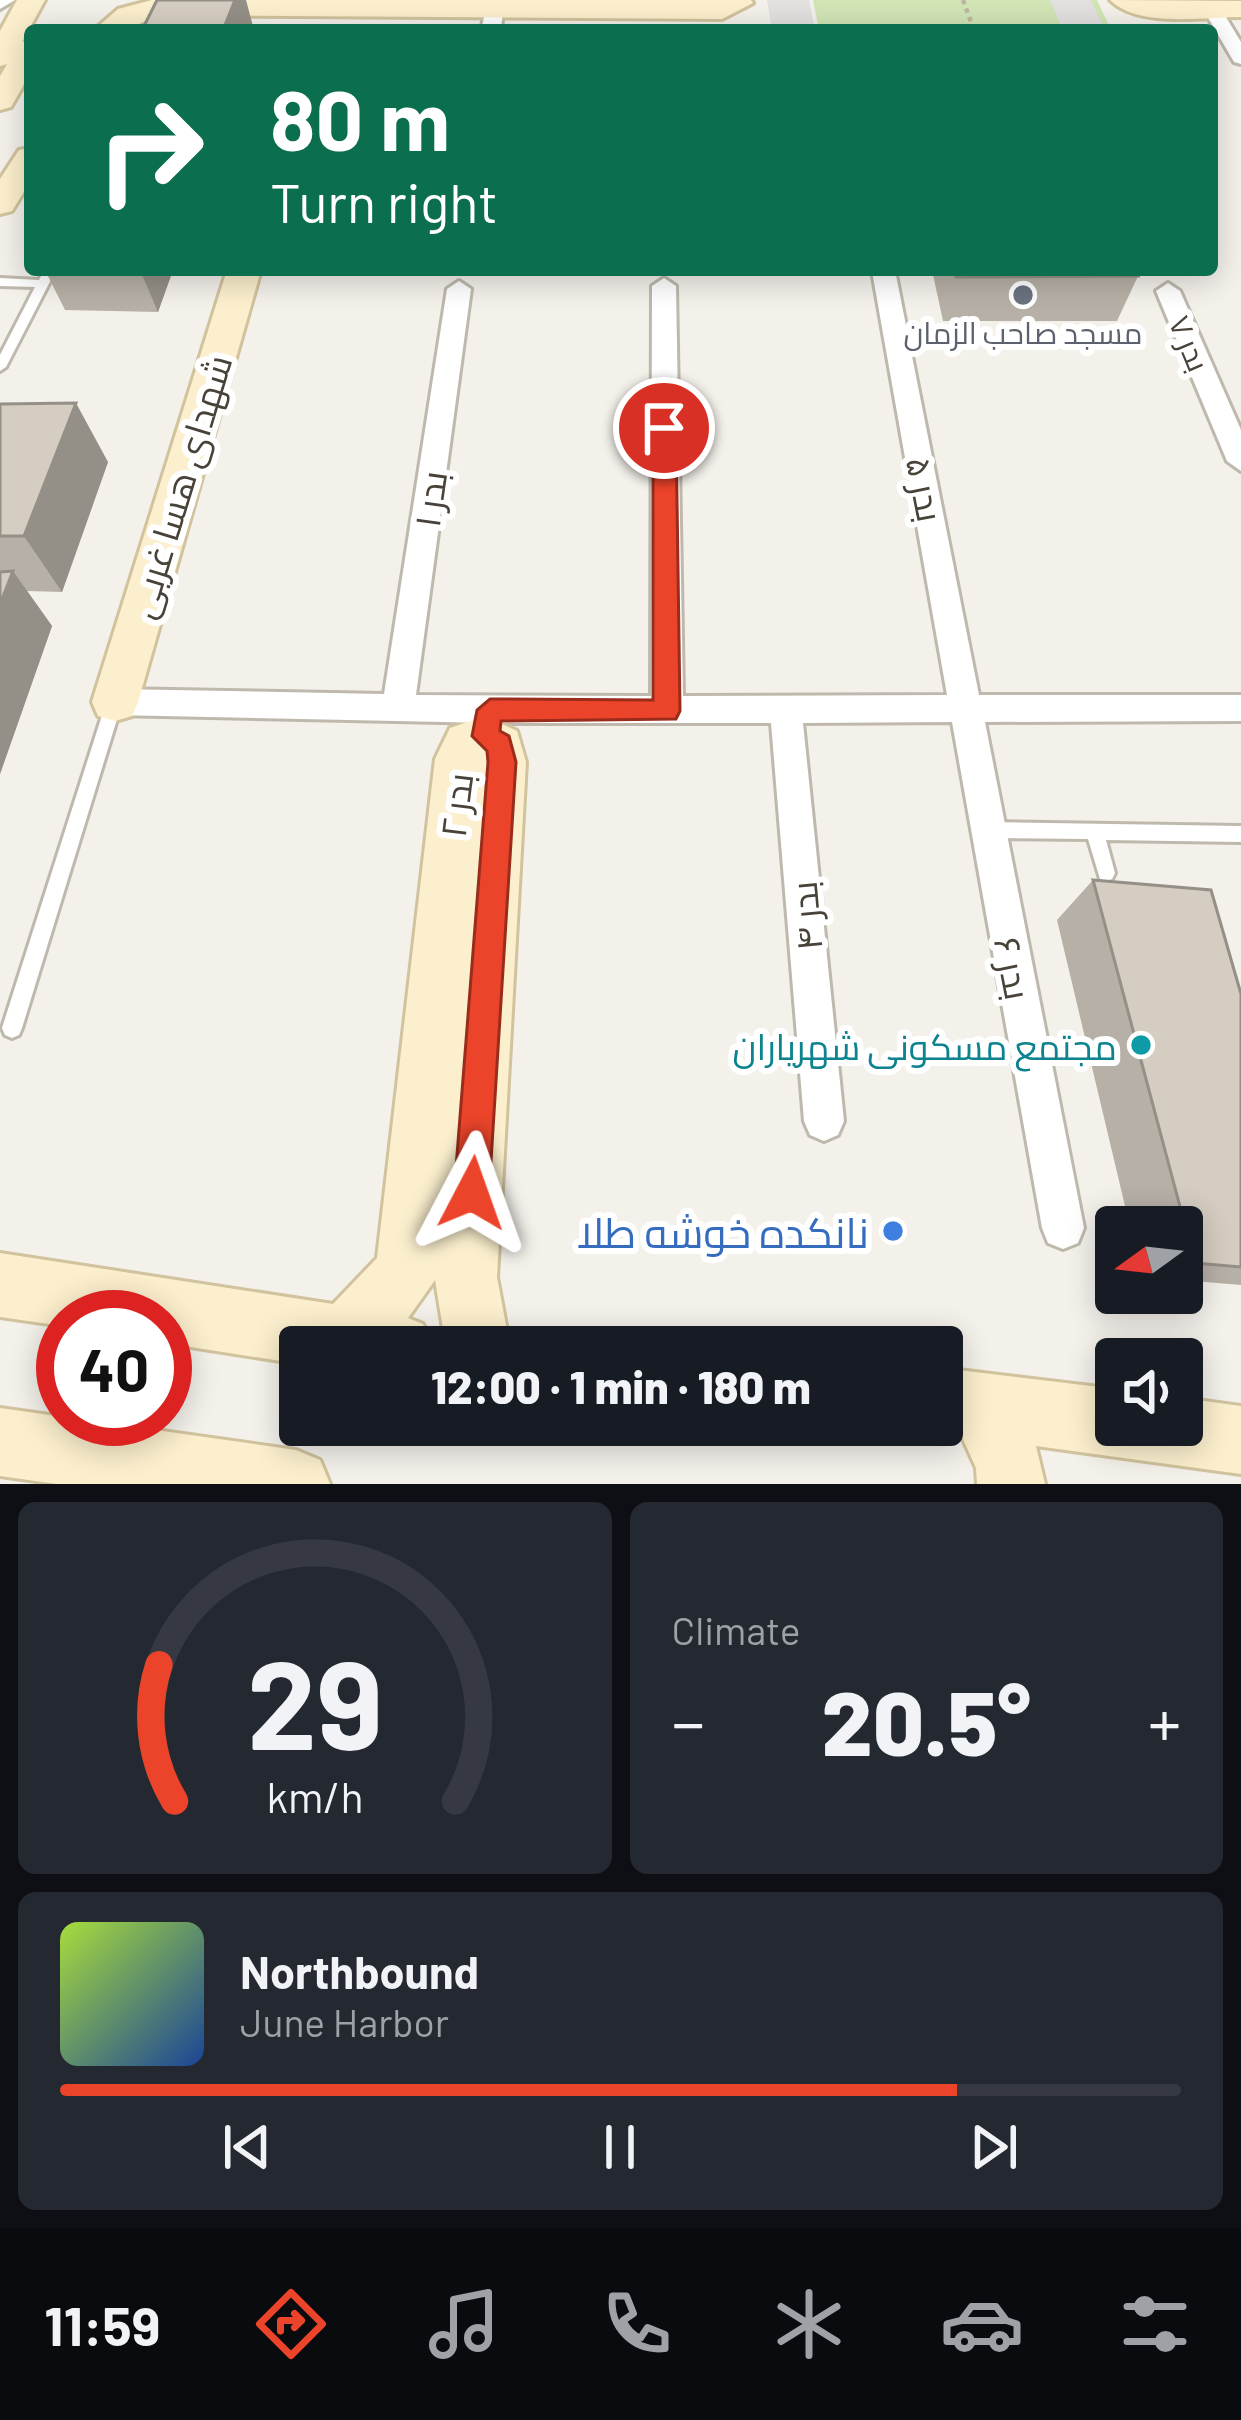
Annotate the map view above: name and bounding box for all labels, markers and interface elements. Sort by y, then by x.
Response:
text: 80 m [270,67,450,168]
icon: right [72,72,228,228]
text: Turn right [270,169,498,234]
marker: مسجد صاحب الزمان [1010,282,1036,308]
street label: بدر ۷ [1161,310,1218,377]
place label: مسجد صاحب الزمان [903,314,1143,351]
street label: شهدای هسا غربی [119,349,241,623]
pin [613,377,715,479]
icon: arrive [631,395,697,461]
street label: بدر ۵ [898,453,953,525]
street label: بدر ۱ [404,468,455,530]
street label: بدر ۲ [430,770,481,840]
street label: بدر ۴ [781,879,830,952]
street label: بدر ۶ [986,933,1041,1003]
place label: مجتمع مسکونی شهریاران [732,1024,1117,1072]
marker: مجتمع مسکونی شهریاران [1128,1032,1154,1058]
position arrow [409,1130,535,1256]
place label: نانکده خوشه طلا [577,1206,869,1257]
north arrow [1095,1206,1203,1314]
map controls [1095,1206,1203,1446]
marker: نانکده خوشه طلا [880,1218,906,1244]
speed limit sign: 40 [36,1290,192,1446]
button: sound [1095,1338,1203,1446]
text: 12:00 · 1 min · 180 m [431,1359,811,1413]
text: Climate [672,1606,801,1653]
text: 29 [247,1625,383,1775]
text: 20.5° [822,1666,1031,1774]
text: − [672,1681,705,1760]
text: + [1148,1681,1181,1760]
text: km/h [266,1770,363,1822]
text: Northbound [240,1944,479,1998]
text: June Harbor [240,1998,449,2045]
icon: previous [214,2114,280,2180]
icon: pause [587,2114,653,2180]
icon: next [961,2114,1027,2180]
icon: directions [249,2282,333,2366]
icon: music [422,2282,506,2366]
icon: phone [595,2282,679,2366]
icon: climate [767,2282,851,2366]
icon: car [940,2282,1024,2366]
icon: filters [1113,2282,1197,2366]
text: 11:59 [44,2292,160,2357]

